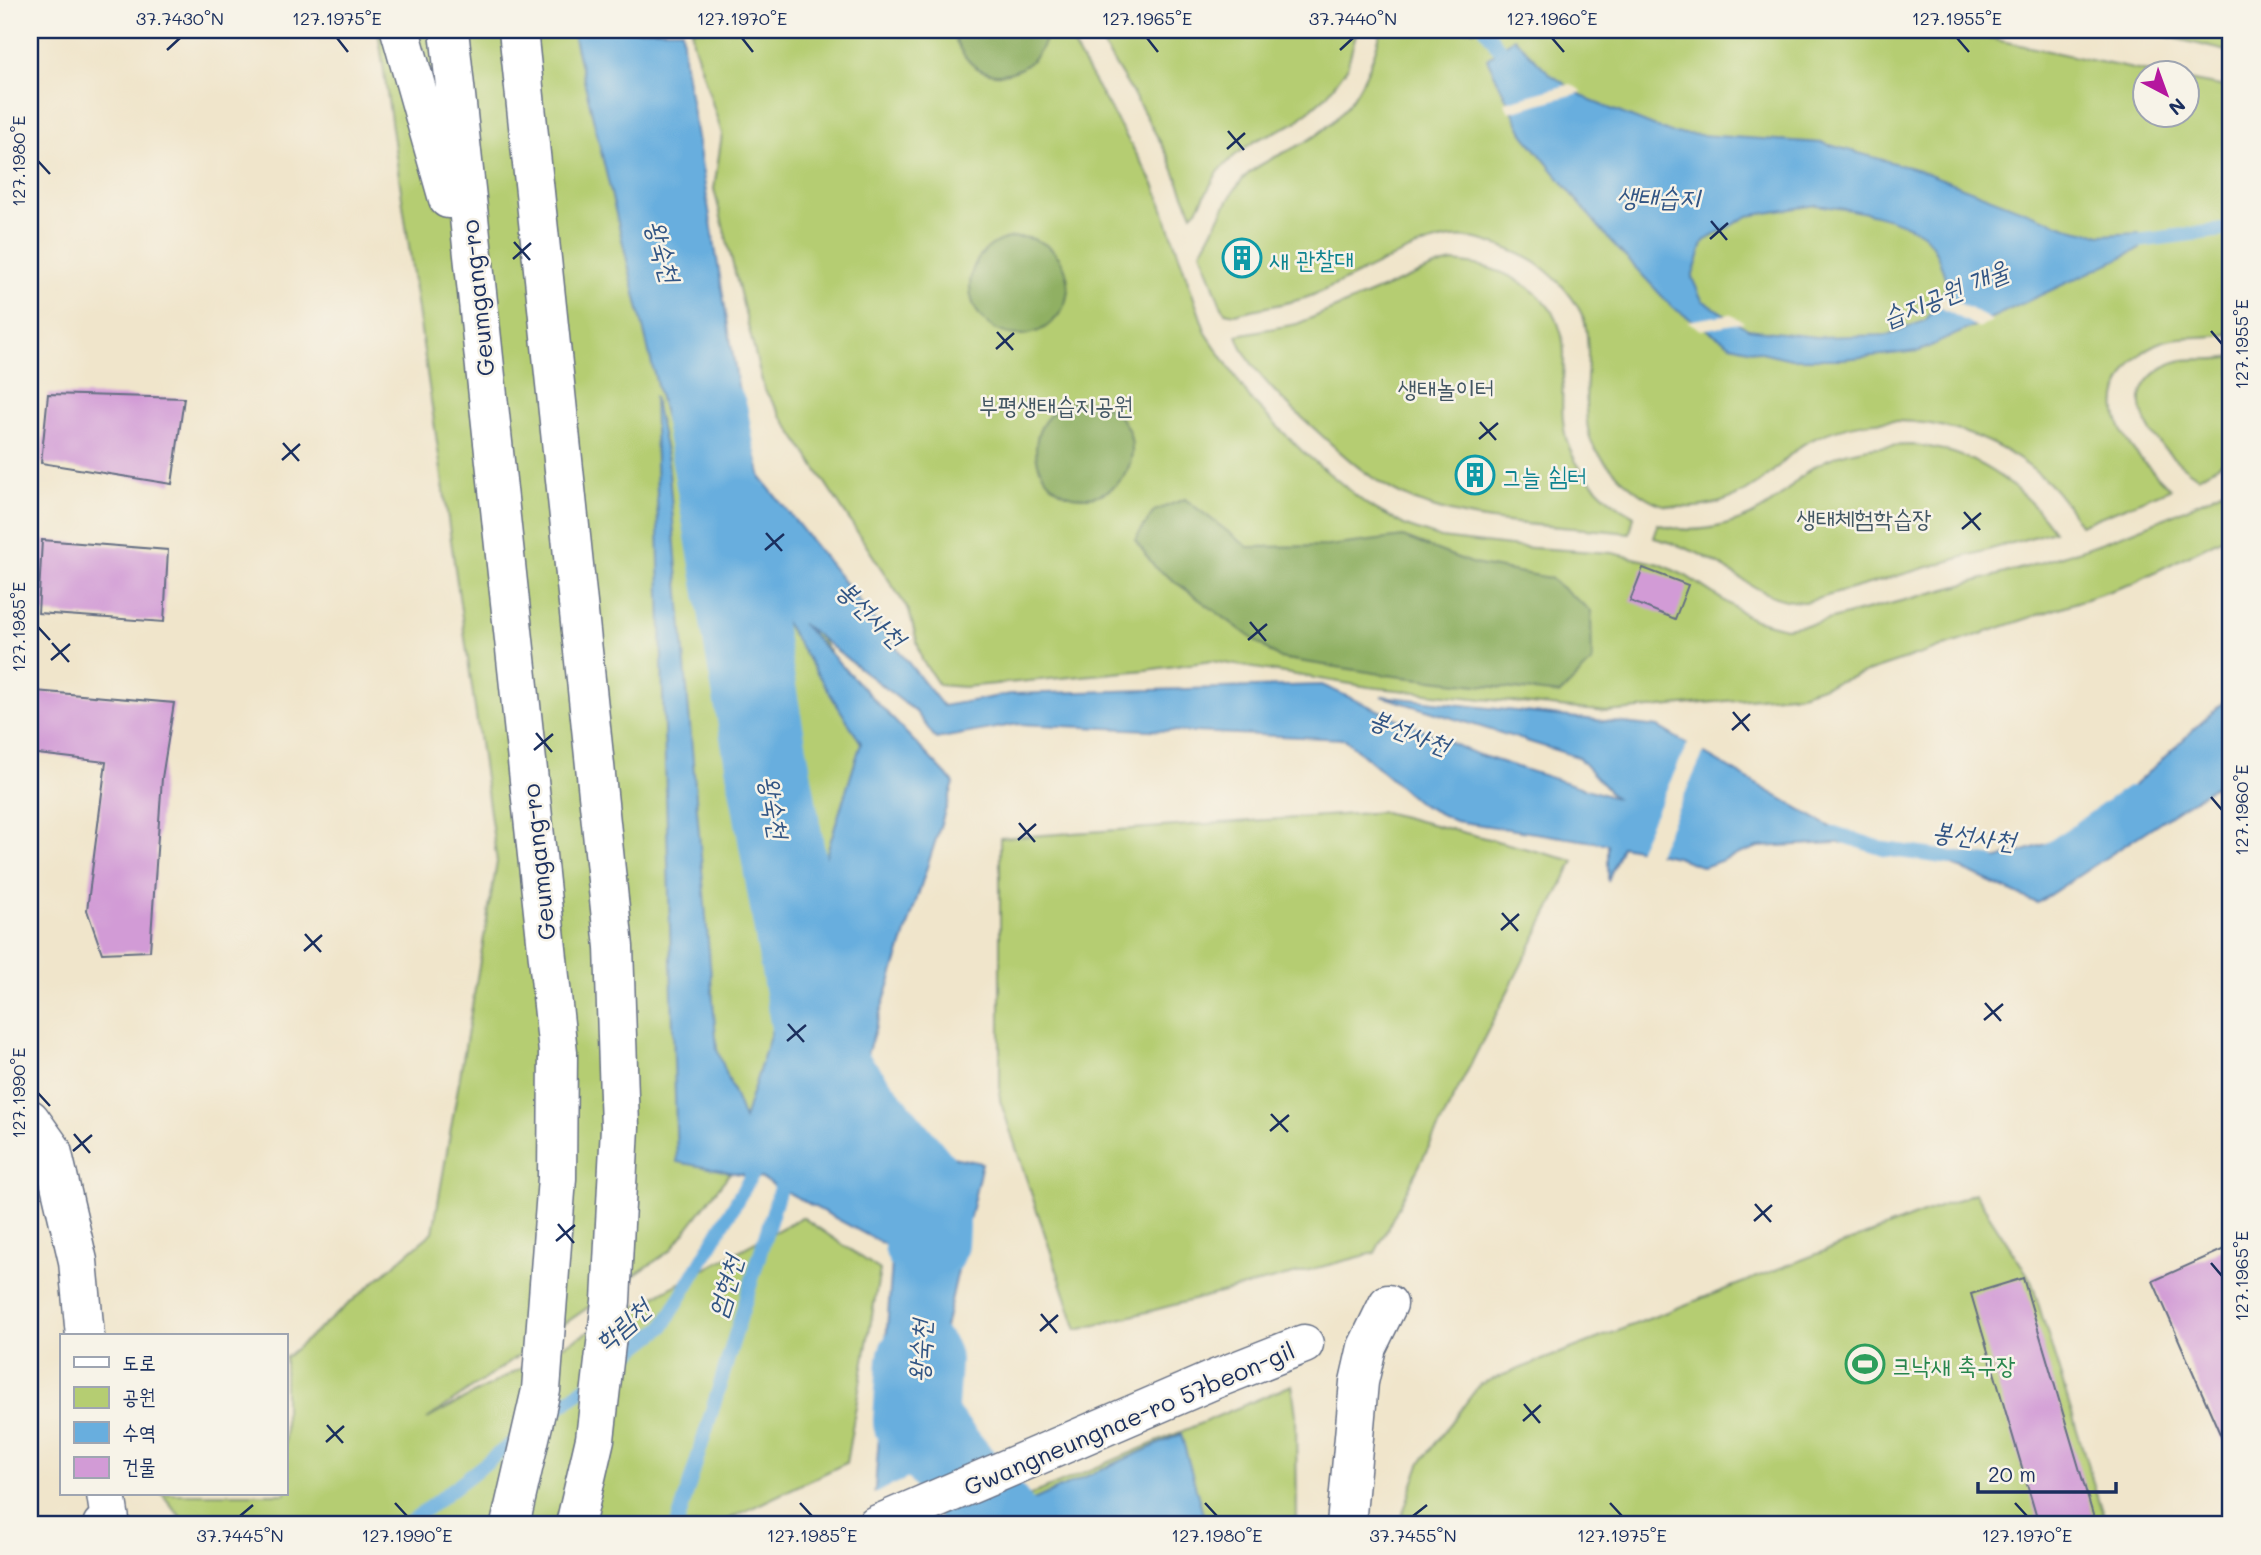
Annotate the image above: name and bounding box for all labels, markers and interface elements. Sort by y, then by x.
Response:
text: 37.7430°N [136,6,224,30]
text: 127.1975°E [292,6,382,30]
text: 127.1970°E [697,6,787,30]
text: 127.1965°E [1102,6,1192,30]
text: 37.7440°N [1309,6,1397,30]
text: 127.1960°E [1506,6,1598,30]
text: 127.1955°E [1912,6,2002,30]
north arrow [2132,60,2202,130]
text: N [2164,93,2191,121]
text: 127.1980°E [6,115,30,207]
water label: 생태습지 [1616,179,1703,213]
water label: 왕숙천 [639,216,690,289]
street label: Geumgang-ro [453,218,501,378]
building icon: 새 관찰대 [1221,237,1263,279]
place label: 새 관찰대 [1269,243,1354,274]
water label: 습지공원 개울 [1877,252,2014,334]
text: 127.1955°E [2229,299,2253,389]
park label: 생태놀이터 [1398,372,1494,403]
park label: 부평생태습지공원 [979,389,1133,420]
building icon: 그늘 쉼터 [1454,454,1496,496]
place label: 그늘 쉼터 [1502,460,1587,491]
park label: 생태체험학습장 [1796,502,1932,533]
water label: 봉선사천 [830,572,916,656]
text: 127.1985°E [6,582,30,672]
water label: 봉선사천 [1365,700,1458,763]
text: 127.1960°E [2229,764,2253,856]
water label: 왕숙천 [753,773,798,844]
street label: Geumgang-ro [514,782,562,942]
water label: 봉선사천 [1930,813,2021,857]
text: 127.1990°E [6,1047,30,1139]
text: 127.1965°E [2229,1231,2253,1321]
water label: 엄현천 [699,1248,750,1321]
water label: 학림천 [587,1289,659,1357]
water label: 왕숙천 [900,1316,938,1383]
legend [60,1334,287,1496]
street label: Gwangneungnae-ro 57beon-gil [959,1334,1299,1502]
sports icon: 크낙새 축구장 [1844,1343,1886,1385]
text: 도로 [122,1348,156,1375]
place label: 크낙새 축구장 [1892,1349,2016,1380]
text: 공원 [122,1382,156,1409]
text: 수역 [122,1418,156,1445]
scale bar [1978,1450,2116,1494]
text: 건물 [122,1452,156,1479]
text: 20 m [1988,1460,2036,1487]
text: 37.7445°N [196,1523,284,1547]
text: 127.1990°E [361,1523,453,1547]
text: 127.1985°E [767,1523,857,1547]
text: 127.1980°E [1171,1523,1263,1547]
text: 37.7455°N [1369,1523,1457,1547]
text: 127.1975°E [1577,1523,1667,1547]
text: 127.1970°E [1982,1523,2072,1547]

